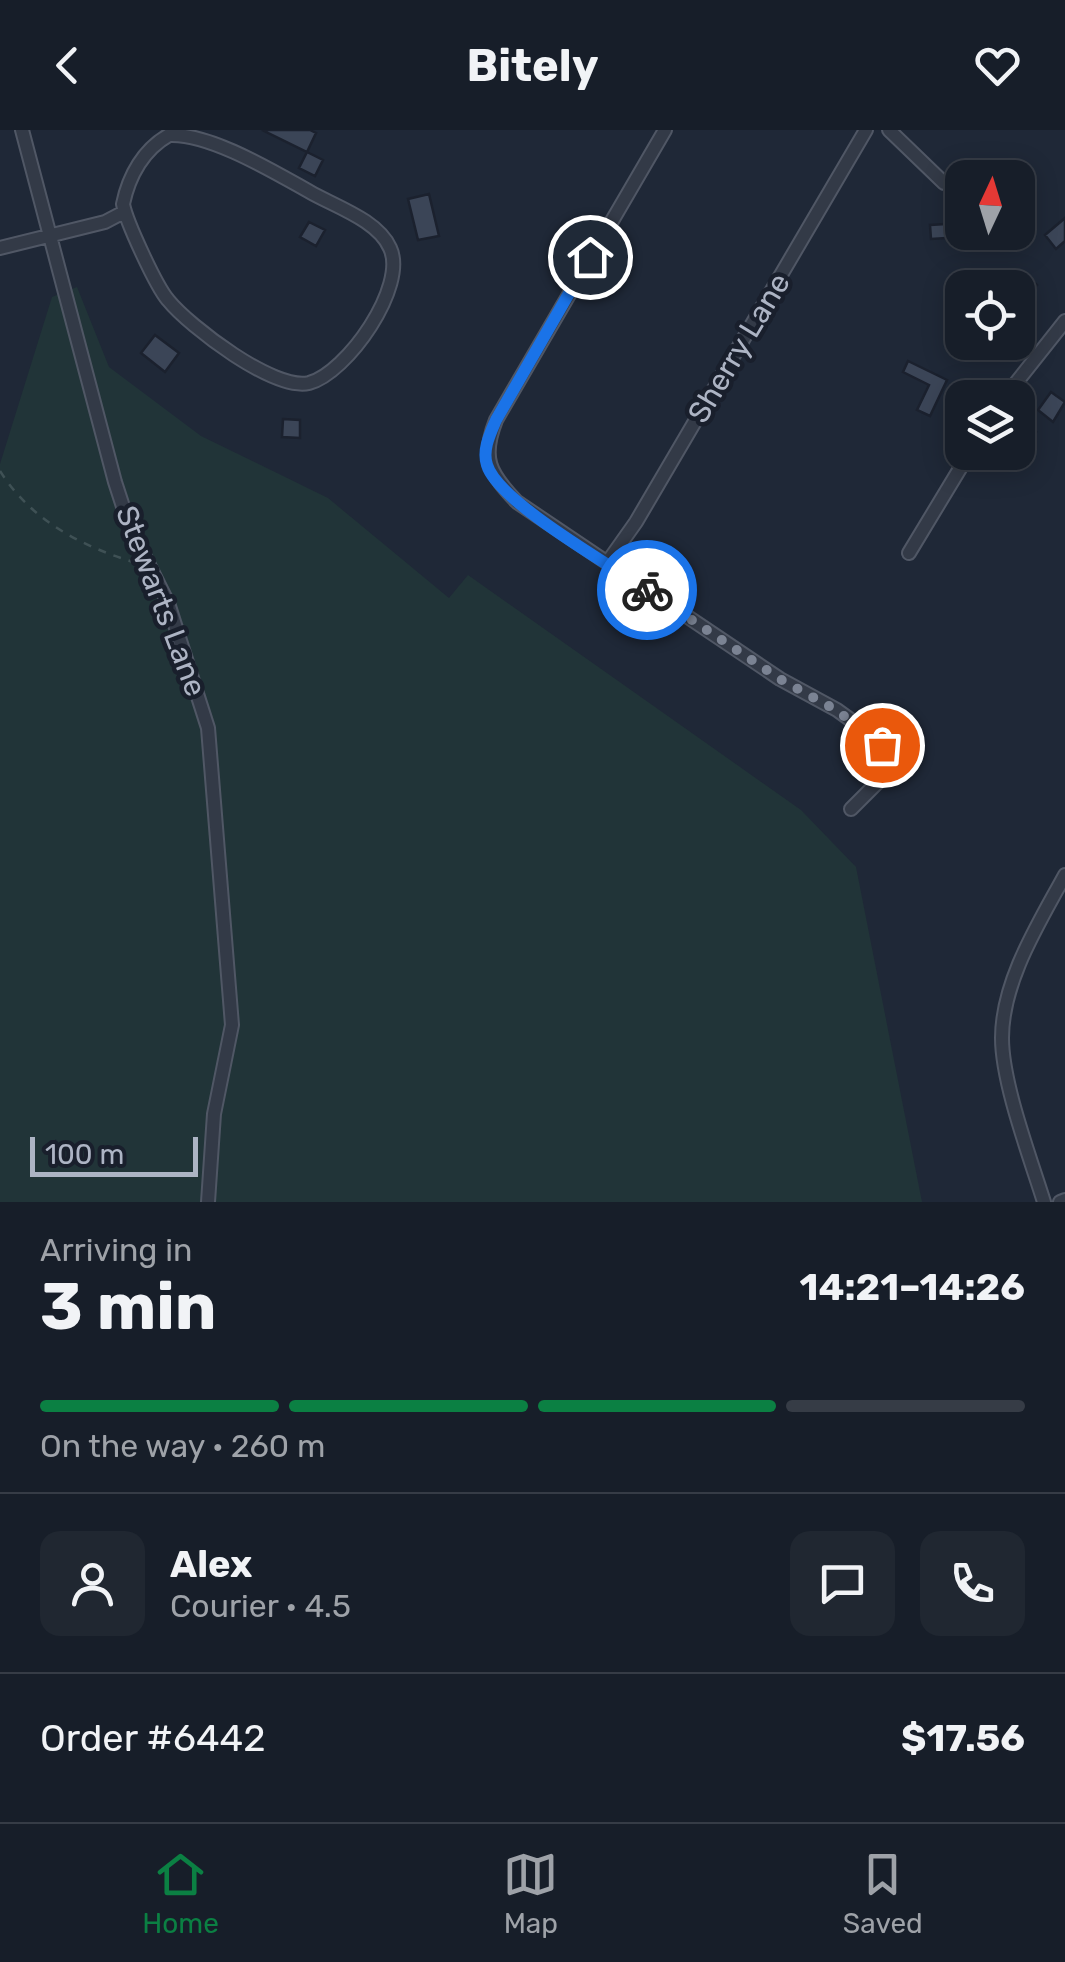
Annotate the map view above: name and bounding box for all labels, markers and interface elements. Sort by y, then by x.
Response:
icon: back [40,38,95,93]
icon: heart [970,38,1025,93]
text: Bitely [466,39,599,92]
north arrow [945,160,1035,250]
map controls [945,160,1035,470]
pin [548,215,633,300]
icon: home [563,230,618,285]
street label: Sherry Lane [680,267,798,429]
button: locate [945,270,1035,360]
button: layers [945,380,1035,470]
street label: Stewarts Lane [108,501,214,701]
courier [597,540,697,640]
icon: bike [620,563,675,618]
pin [840,703,925,788]
icon: bag [855,718,910,773]
scale bar [30,1132,198,1176]
text: 100 m [45,1138,124,1171]
text: Arriving in [40,1231,192,1269]
text: 14:21–14:26 [800,1264,1025,1310]
text: 3 min [40,1268,217,1345]
text: On the way · 260 m [40,1427,325,1465]
button: person [40,1531,145,1636]
button: chat [790,1531,895,1636]
button: phone [920,1531,1025,1636]
text: Alex [170,1541,252,1587]
text: Courier · 4.5 [170,1587,351,1625]
text: Order #6442 [40,1715,265,1761]
text: $17.56 [901,1715,1025,1761]
tab: Home [142,1847,219,1940]
tab: Map [503,1847,558,1940]
tab: Saved [843,1847,923,1940]

